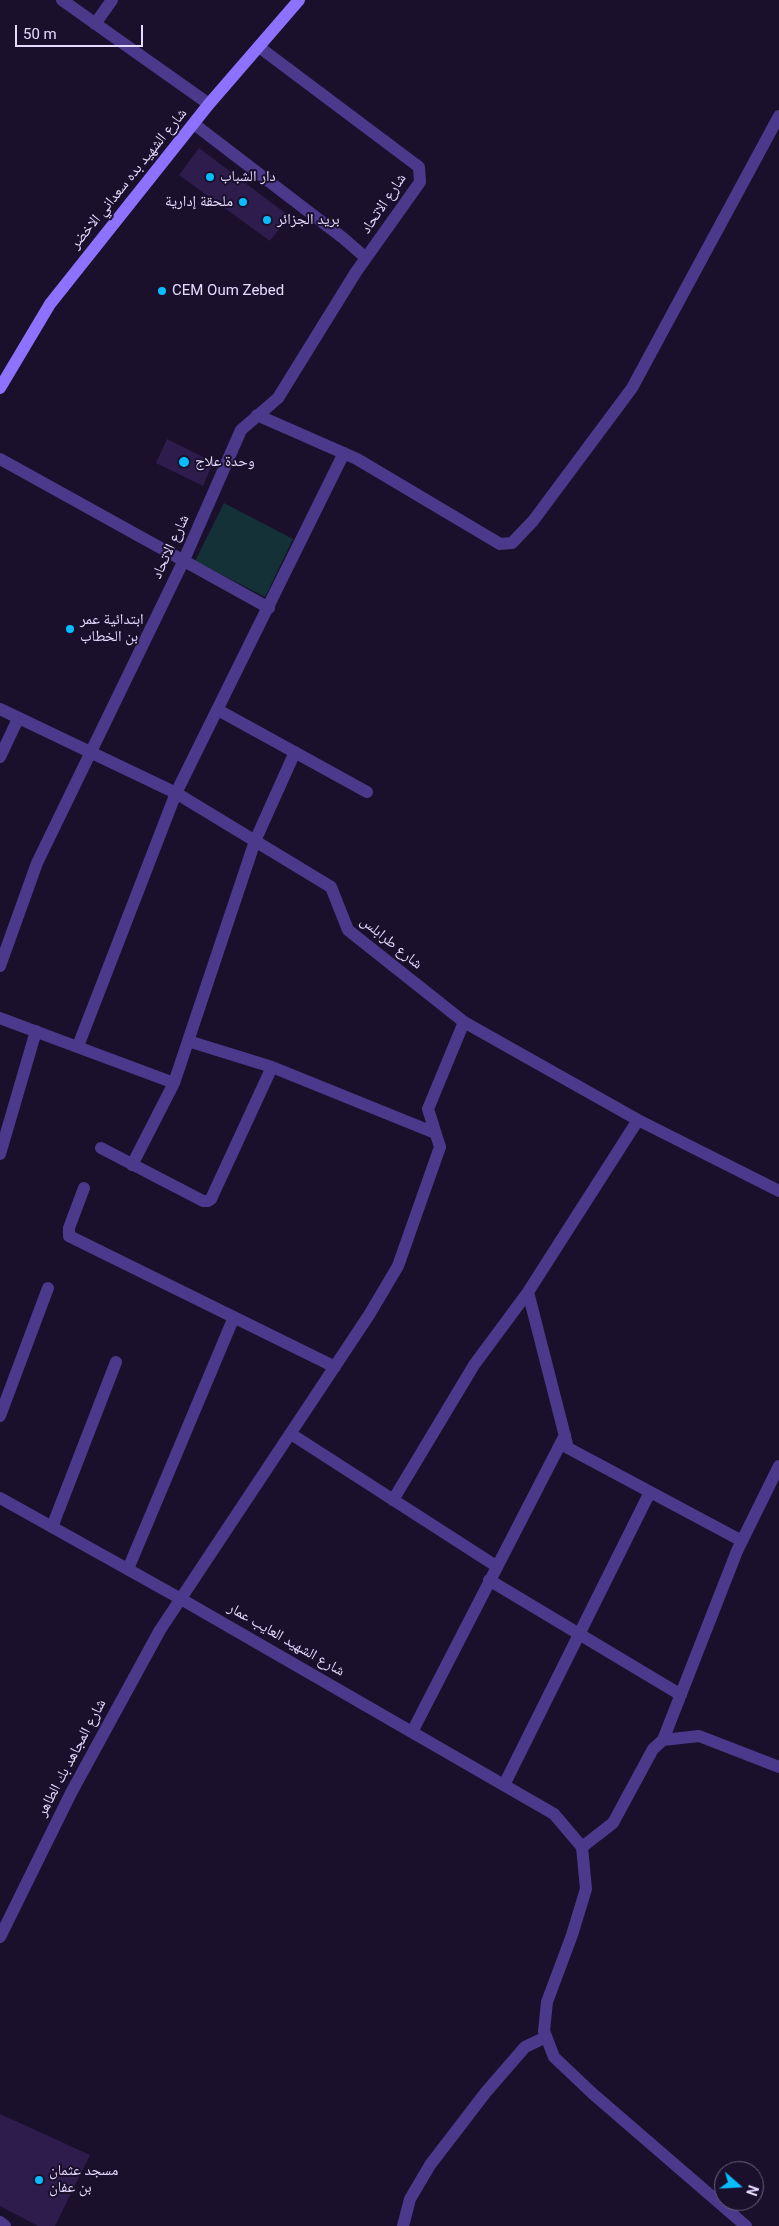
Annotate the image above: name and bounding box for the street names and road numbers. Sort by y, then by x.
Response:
street label: شارع الشهيد بده سعداني الاخضر [67,105,191,253]
street label: شارع الاتحاد [357,170,411,238]
street label: شارع الاتحاد [148,512,194,582]
street label: شارع طرابلس [356,912,426,974]
street label: شارع الشهيد العايب عمار [224,1599,348,1681]
street label: شارع المجاهد بك الطاهر [34,1696,110,1820]

